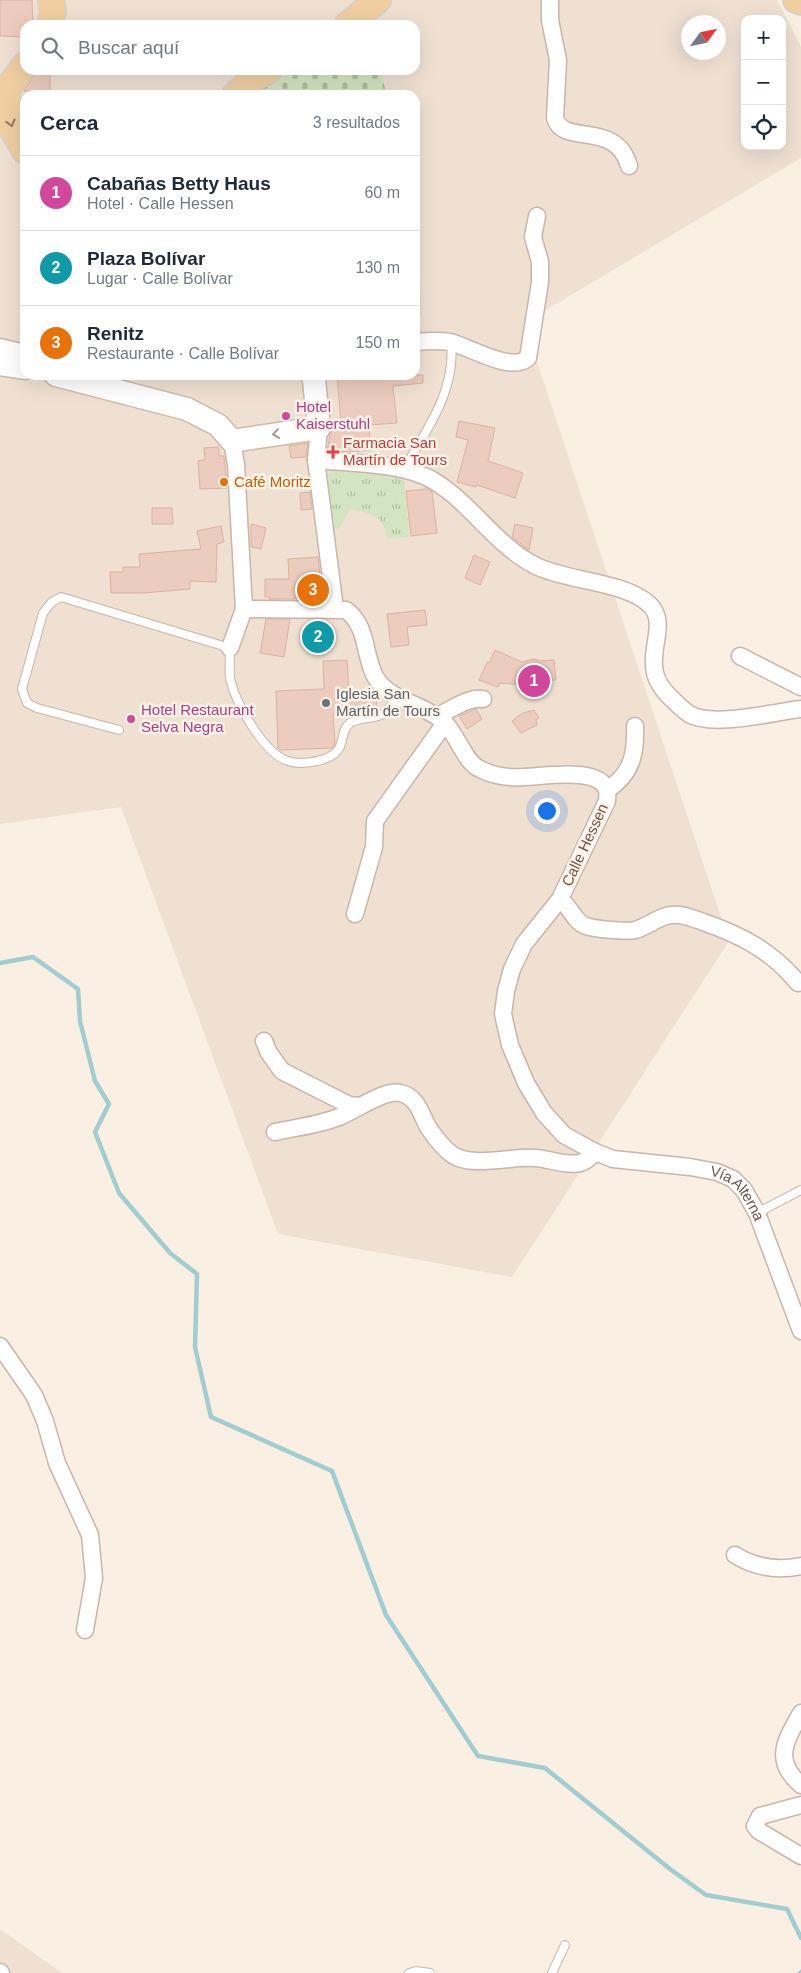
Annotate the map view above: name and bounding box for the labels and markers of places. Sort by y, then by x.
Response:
place label: Hotel Kaiserstuhl [296,398,370,432]
marker: Hotel Kaiserstuhl [280,410,292,422]
place label: Farmacia San Martín de Tours [343,434,447,468]
marker: Farmacia San Martín de Tours [327,446,339,458]
place label: Café Moritz [234,473,311,490]
marker: Café Moritz [218,476,230,488]
pin: 3 [297,571,329,609]
pin: 2 [302,618,334,656]
pin: 1 [518,662,550,700]
place label: Iglesia San Martín de Tours [336,685,440,719]
marker: Iglesia San Martín de Tours [320,697,332,709]
place label: Hotel Restaurant Selva Negra [141,701,254,735]
marker: Hotel Restaurant Selva Negra [125,713,137,725]

